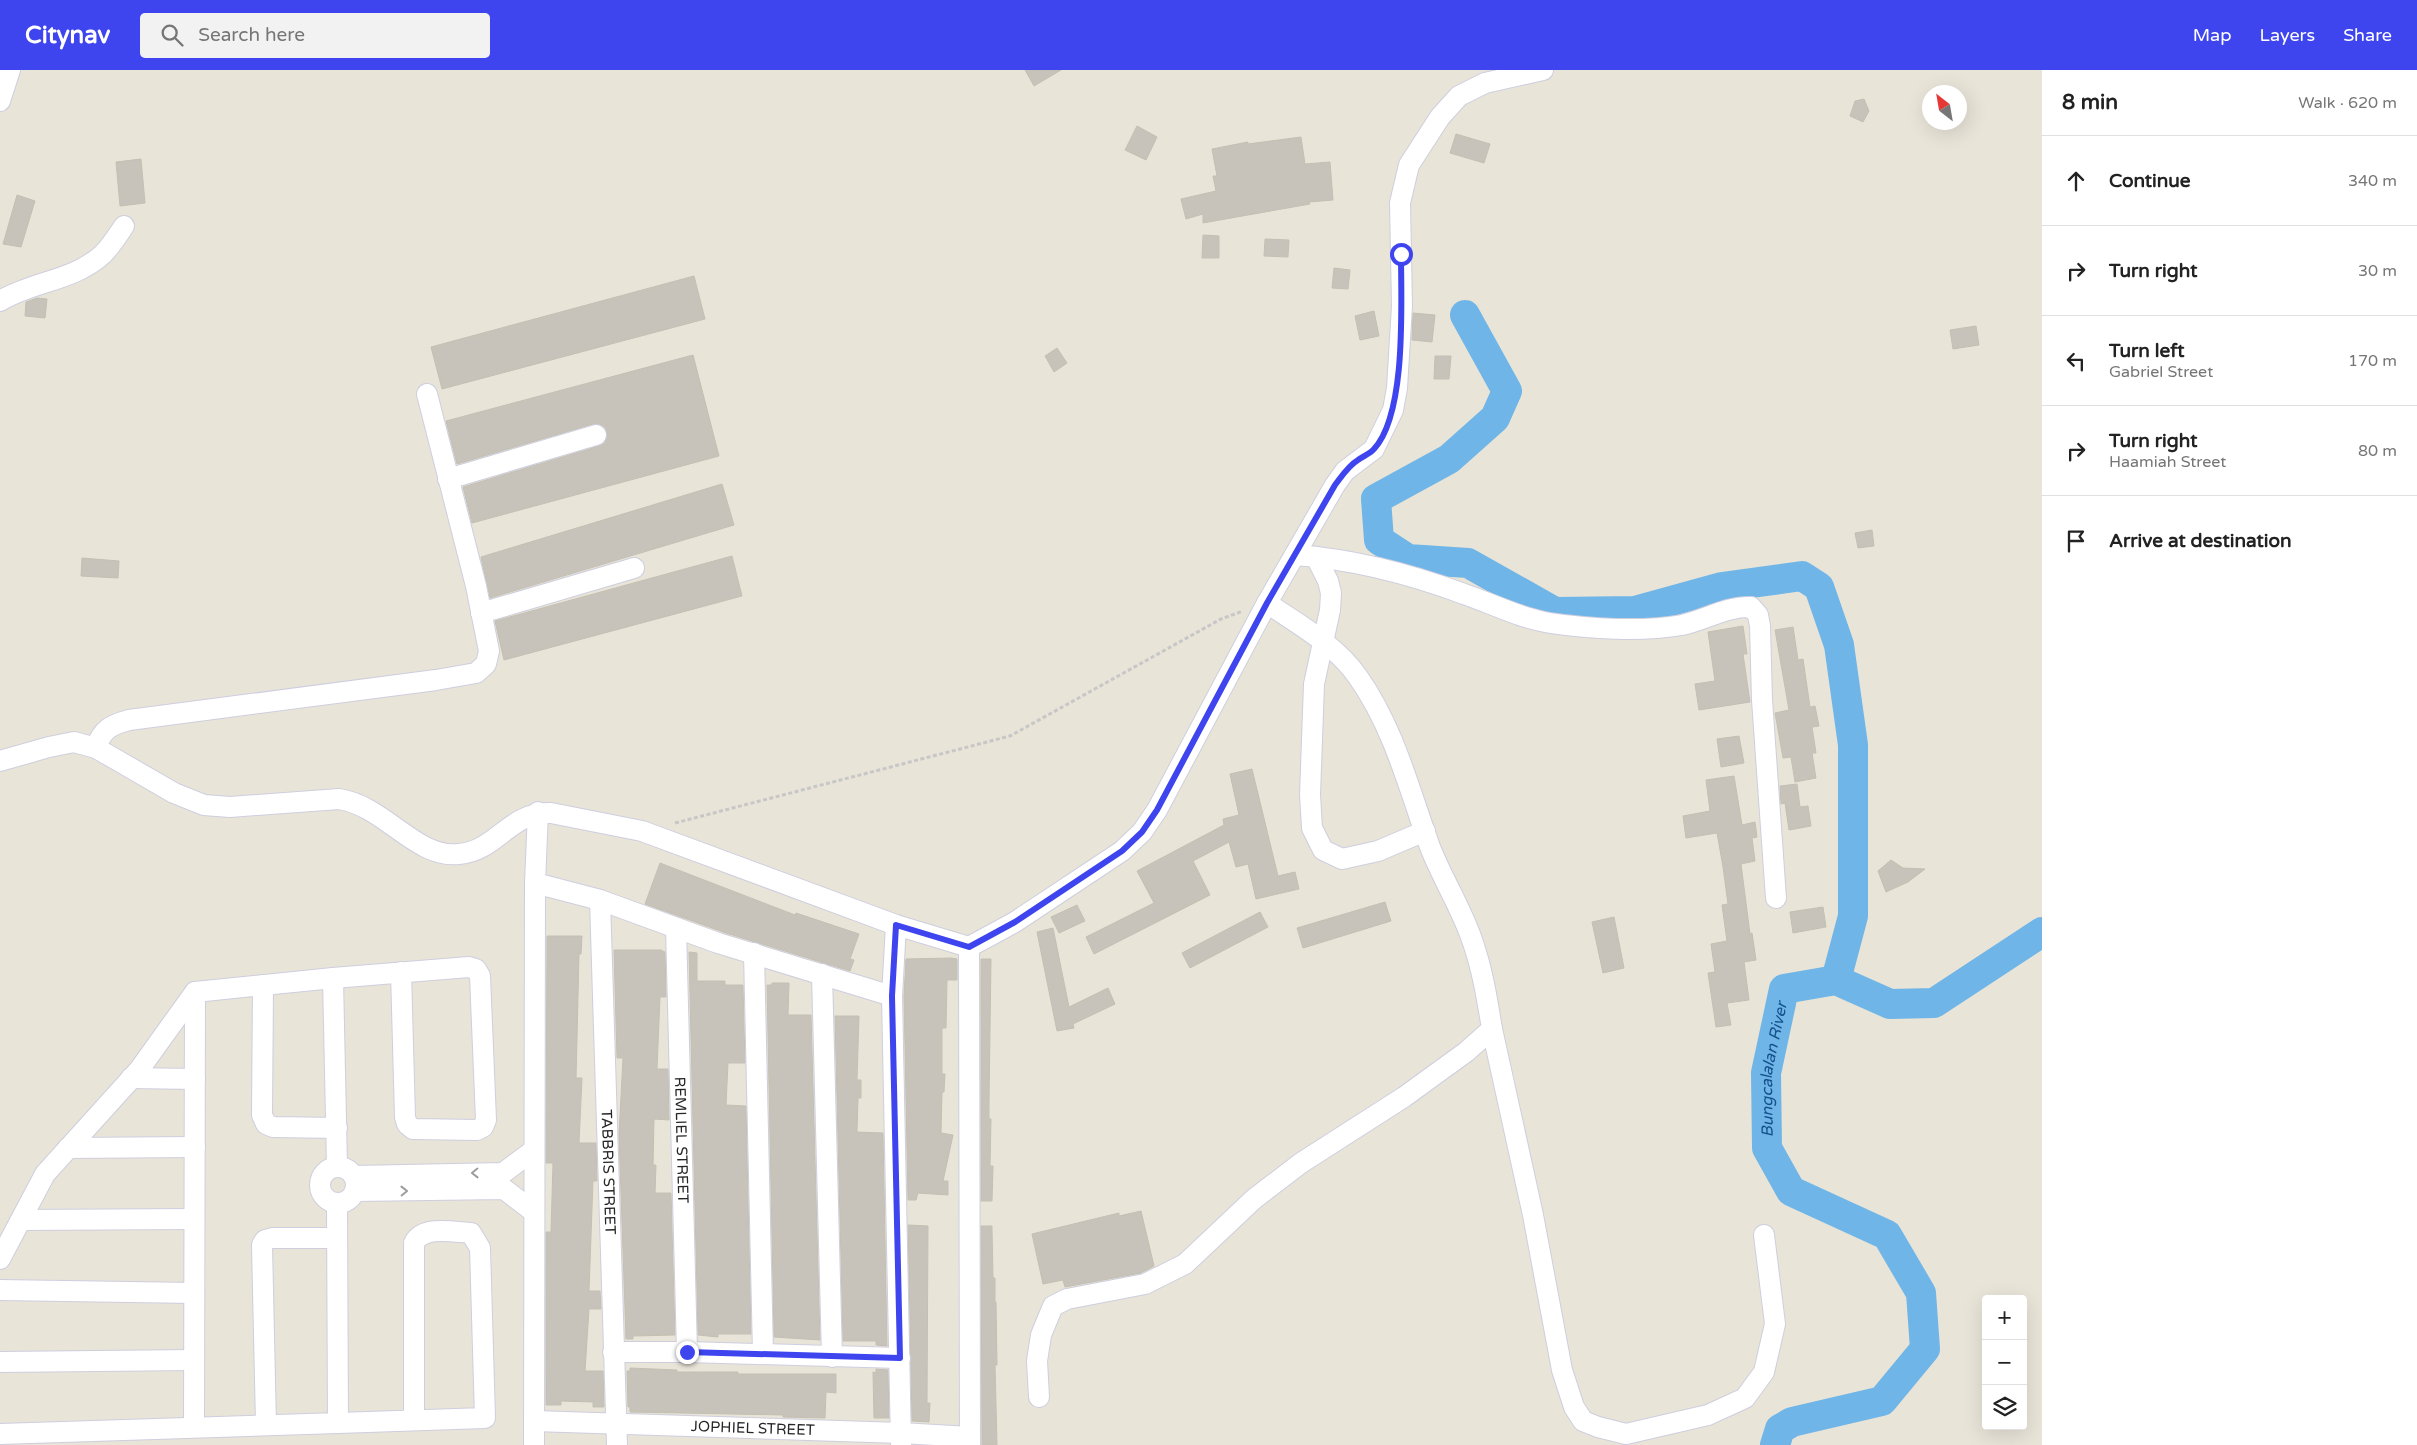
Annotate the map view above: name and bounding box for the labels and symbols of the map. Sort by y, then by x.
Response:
north arrow [1922,85,1967,130]
route start [1390,243,1413,266]
water label: Bungcalalan River [1757,998,1792,1137]
street label: REMLIEL STREET [671,1076,692,1203]
street label: TABBRIS STREET [598,1109,619,1235]
one-way arrow [471,1168,478,1178]
one-way arrow [400,1185,408,1196]
route end [676,1341,699,1364]
street label: JOPHIEL STREET [691,1417,815,1439]

